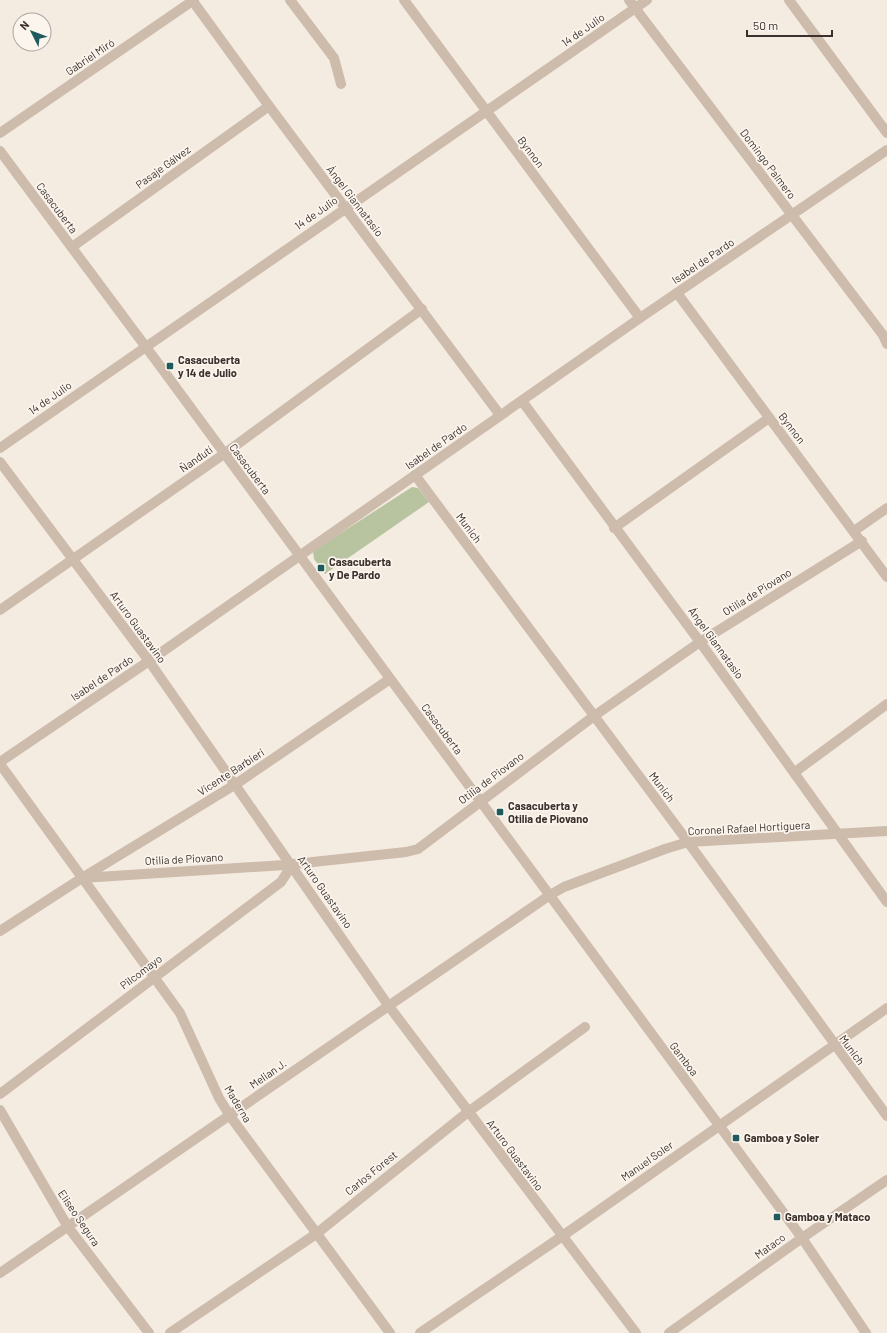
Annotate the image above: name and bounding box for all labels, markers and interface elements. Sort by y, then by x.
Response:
street label: 14 de Julio [559,10,607,49]
north arrow [12,12,52,52]
scale bar [747,12,832,38]
text: N [17,18,31,32]
text: 50 m [753,18,778,32]
street label: Gabriel Miró [63,35,117,78]
street label: Domingo Palmero [738,126,799,201]
street label: Bynnon [515,134,547,170]
street label: Pasaje Gálvez [133,142,193,191]
street label: Ángel Giannatasio [325,163,386,239]
street label: Casacuberta [34,180,81,236]
street label: 14 de Julio [292,193,340,232]
street label: Isabel de Pardo [669,235,736,286]
place label: Casacuberta y 14 de Julio [178,353,240,379]
marker: Casacuberta y 14 de Julio [165,361,175,371]
street label: 14 de Julio [26,378,74,417]
street label: Bynnon [776,410,808,446]
street label: Isabel de Pardo [402,420,469,472]
street label: Casacuberta [227,441,274,497]
street label: Ñandutí [177,442,215,475]
street label: Munich [454,510,485,545]
place label: Casacuberta y De Pardo [329,555,391,581]
marker: Casacuberta y De Pardo [316,563,326,573]
street label: Otilia de Piovano [720,565,793,618]
street label: Arturo Guastavino [108,588,169,665]
street label: Ángel Giannatasio [686,604,747,681]
street label: Isabel de Pardo [68,652,135,703]
street label: Casacuberta [419,701,466,757]
street label: Vicente Barbieri [195,745,267,798]
street label: Otilia de Piovano [455,749,526,806]
street label: Munich [647,769,678,804]
place label: Casacuberta y Otilia de Piovano [508,799,588,825]
marker: Casacuberta y Otilia de Piovano [495,807,505,817]
street label: Coronel Rafael Hortiguera [687,818,811,837]
street label: Otilia de Piovano [144,850,224,867]
street label: Arturo Guastavino [295,853,355,931]
street label: Pilcomayo [117,952,164,992]
street label: Munich [837,1032,868,1067]
street label: Gamboa [667,1039,701,1078]
street label: Melian J. [247,1056,289,1091]
street label: Maderna [222,1083,255,1125]
street label: Arturo Guastavino [484,1117,546,1193]
place label: Gamboa y Soler [744,1131,820,1144]
marker: Gamboa y Soler [731,1133,741,1143]
street label: Manuel Soler [618,1138,675,1183]
street label: Carlos Forest [342,1148,399,1198]
street label: Eliseo Segura [56,1187,103,1248]
place label: Gamboa y Mataco [785,1210,870,1223]
marker: Gamboa y Mataco [772,1212,782,1222]
street label: Mataco [752,1230,788,1261]

